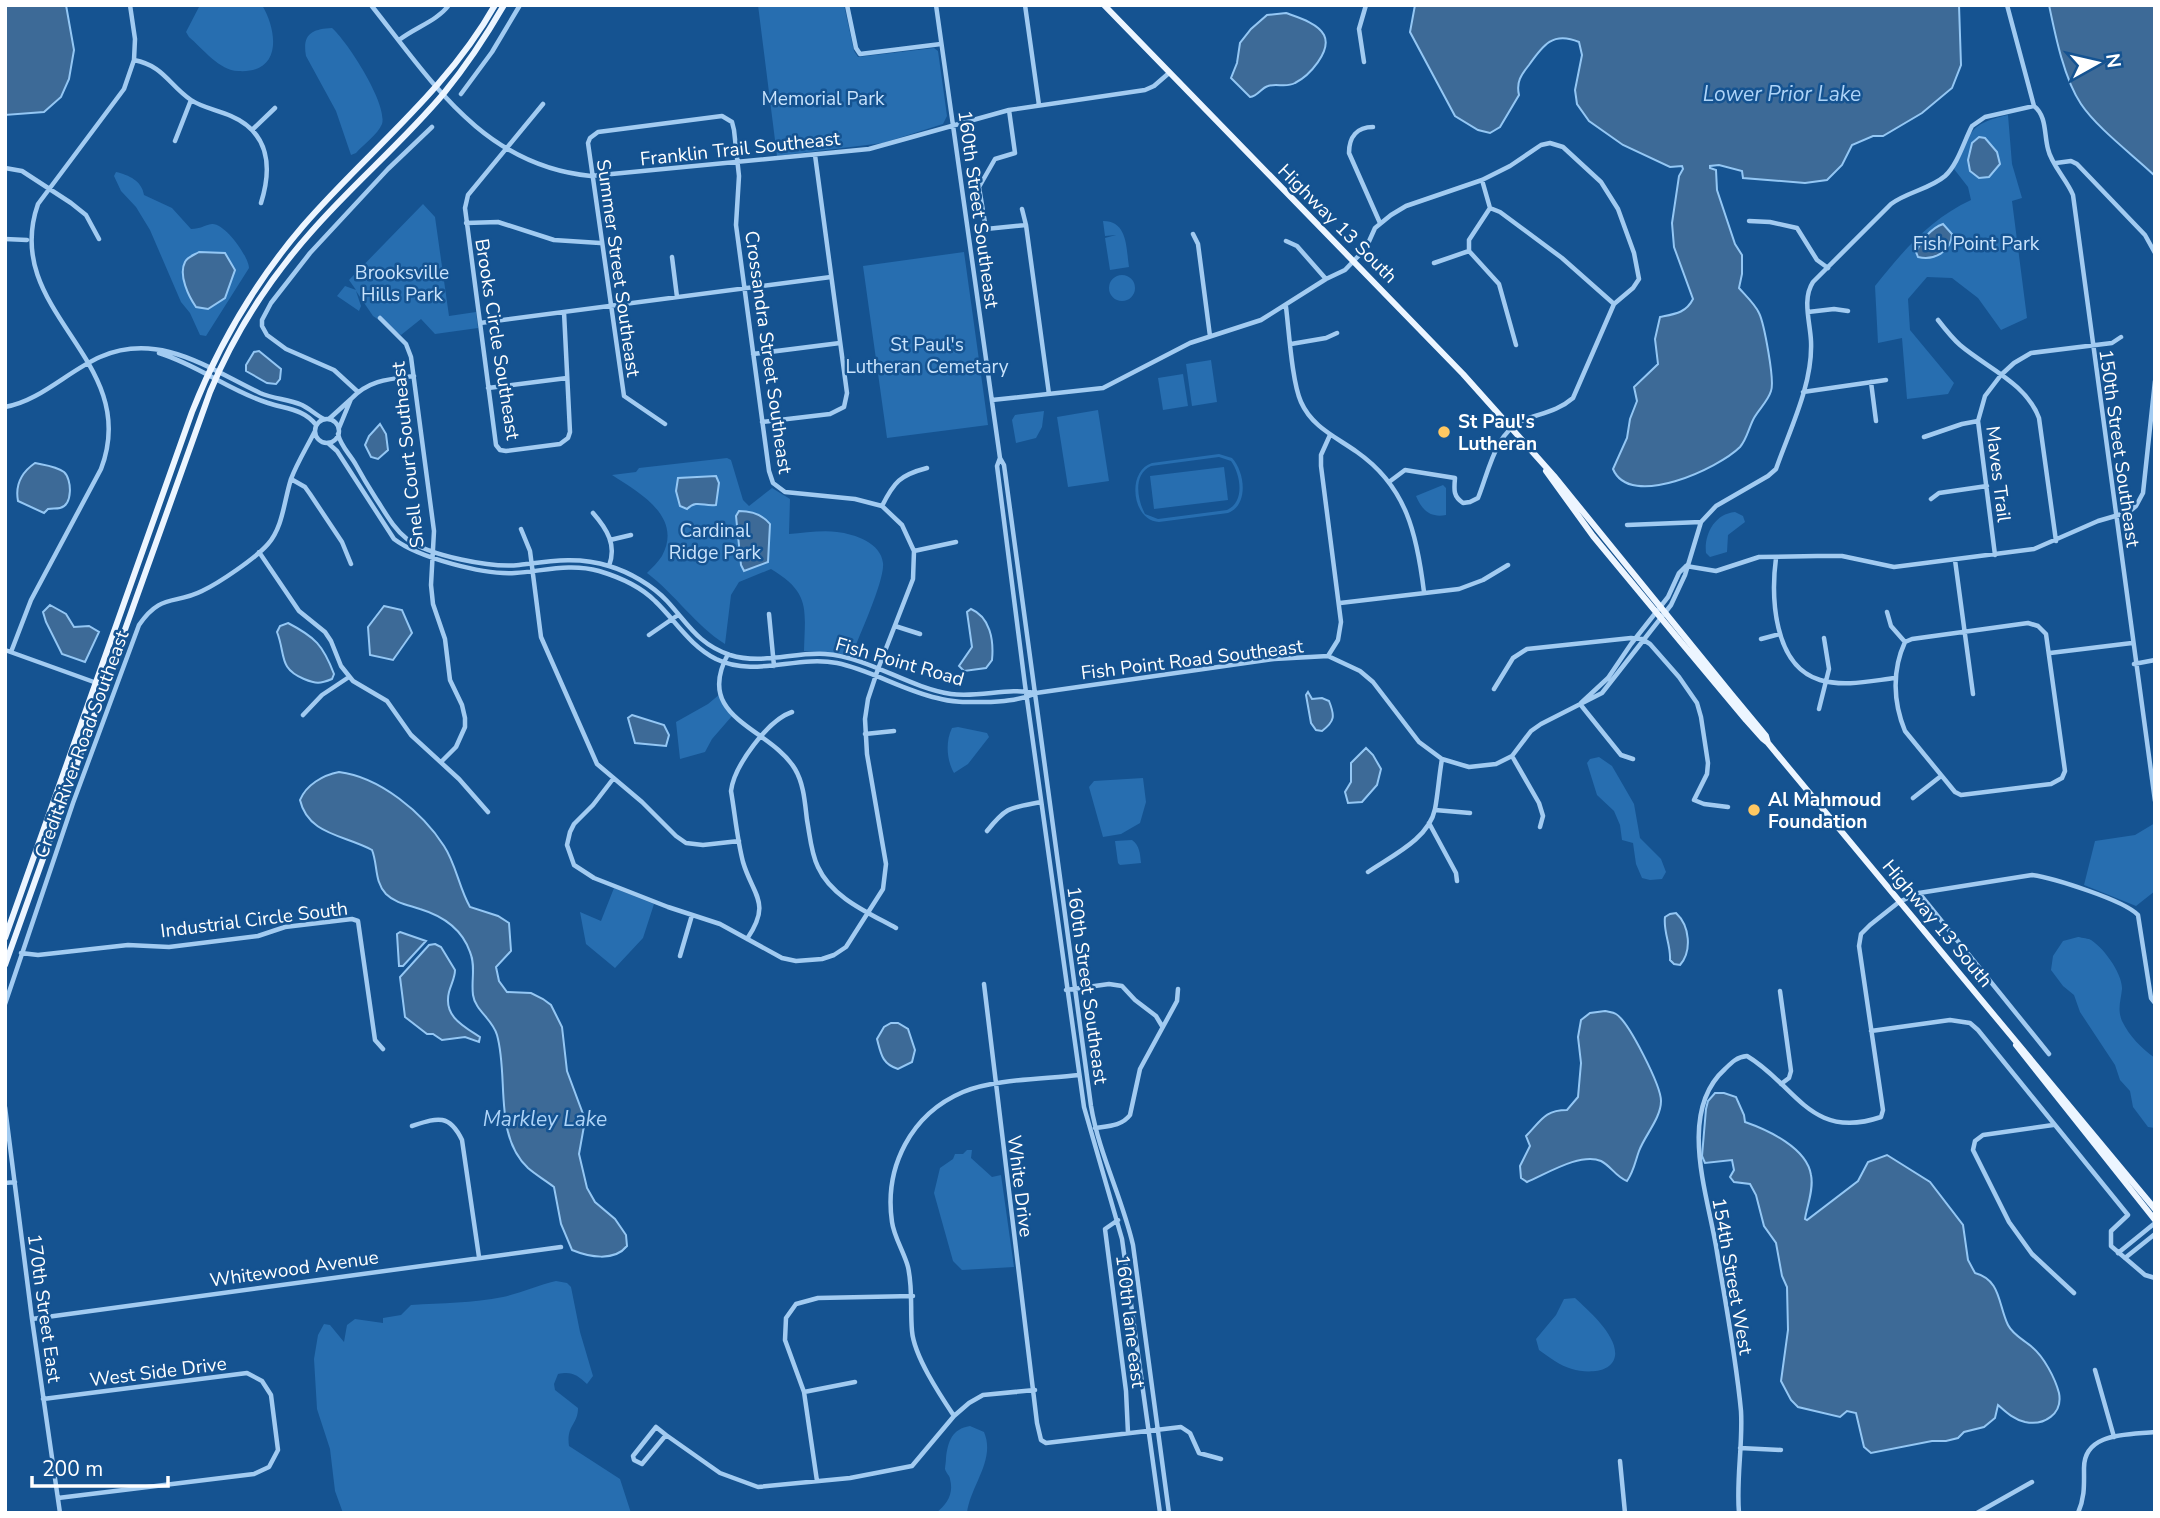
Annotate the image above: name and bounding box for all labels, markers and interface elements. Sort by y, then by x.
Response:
north arrow [2062,28,2132,98]
text: N [2099,52,2127,70]
water label: Lower Prior Lake [1703,80,1861,108]
park label: Memorial Park [762,86,885,112]
street label: 160th Street Southeast [951,109,1005,310]
street label: Franklin Trail Southeast [639,126,842,172]
street label: Summer Street Southeast [590,158,646,379]
street label: Highway 13 South [1272,158,1403,289]
street label: Crossandra Street Southeast [738,229,798,476]
park label: Fish Point Park [1913,231,2040,257]
street label: Brooks Circle Southeast [468,237,526,442]
park label: Brooksville Hills Park [355,260,449,308]
park label: St Paul's Lutheran Cemetary [845,332,1009,380]
street label: 150th Street Southeast [2092,348,2146,549]
street label: Snell Court Southeast [385,360,431,549]
place label: St Paul's Lutheran [1458,409,1537,457]
marker: St Paul's Lutheran [1436,424,1452,440]
street label: Maves Trail [1979,424,2017,524]
park label: Cardinal Ridge Park [669,518,762,566]
street label: Credit River Road Southeast [29,627,135,862]
street label: Fish Point Road [832,631,967,693]
street label: Fish Point Road Southeast [1079,633,1305,687]
place label: Al Mahmoud Foundation [1768,787,1881,835]
marker: Al Mahmoud Foundation [1746,802,1762,818]
street label: Highway 13 South [1876,854,1998,993]
street label: 160th Street Southeast [1060,885,1114,1086]
street label: Industrial Circle South [159,896,349,944]
water label: Markley Lake [483,1105,607,1133]
street label: White Drive [1001,1134,1039,1239]
street label: 154th Street West [1705,1196,1759,1357]
street label: 170th Street East [21,1232,67,1385]
street label: Whitewood Avenue [208,1244,380,1294]
street label: 160th lane east [1109,1253,1151,1389]
street label: West Side Drive [88,1351,228,1393]
scale bar [32,1444,168,1488]
text: 200 m [42,1455,103,1483]

